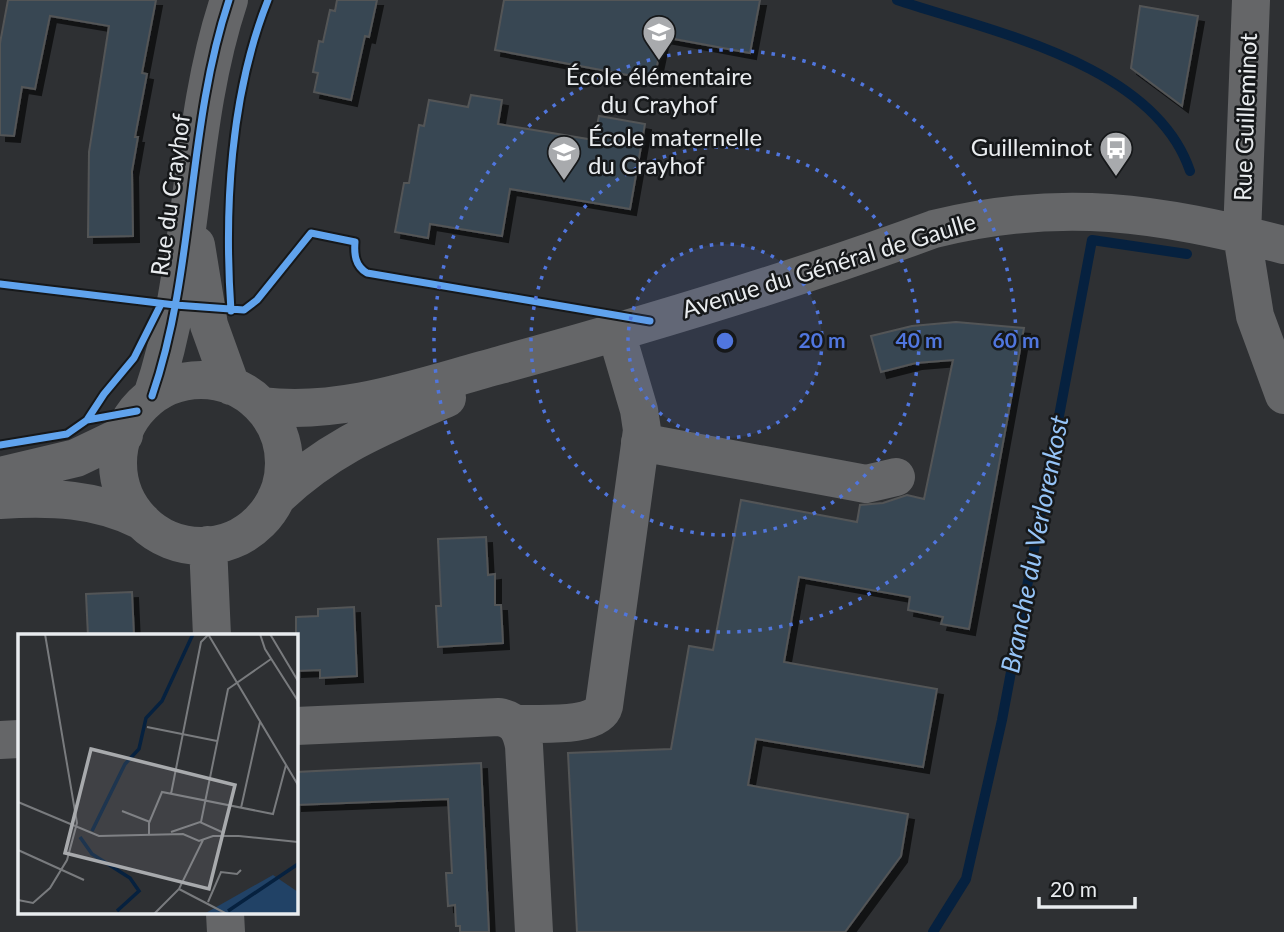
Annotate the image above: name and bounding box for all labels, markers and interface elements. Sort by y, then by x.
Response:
school or university icon: École élémentaire du Crayhof [640,13,678,62]
street label: Rue Guilleminot [1227,32,1262,201]
place label: École élémentaire du Crayhof [566,61,752,118]
street label: Rue du Crayhof [144,111,195,278]
place label: École maternelle du Crayhof [588,122,762,179]
bus stop icon: Guilleminot [1097,129,1135,178]
place label: Guilleminot [971,132,1092,161]
school or university icon: École maternelle du Crayhof [545,133,583,182]
street label: Avenue du Général de Gaulle [678,206,979,323]
text: 20 m [798,327,846,352]
text: 40 m [895,327,943,352]
text: 60 m [992,327,1040,352]
centre of rings [713,329,737,353]
water label: Branche du Verlorenkost [993,412,1075,675]
inset map [18,634,298,914]
scale bar [1039,866,1135,910]
text: 20 m [1050,876,1097,901]

